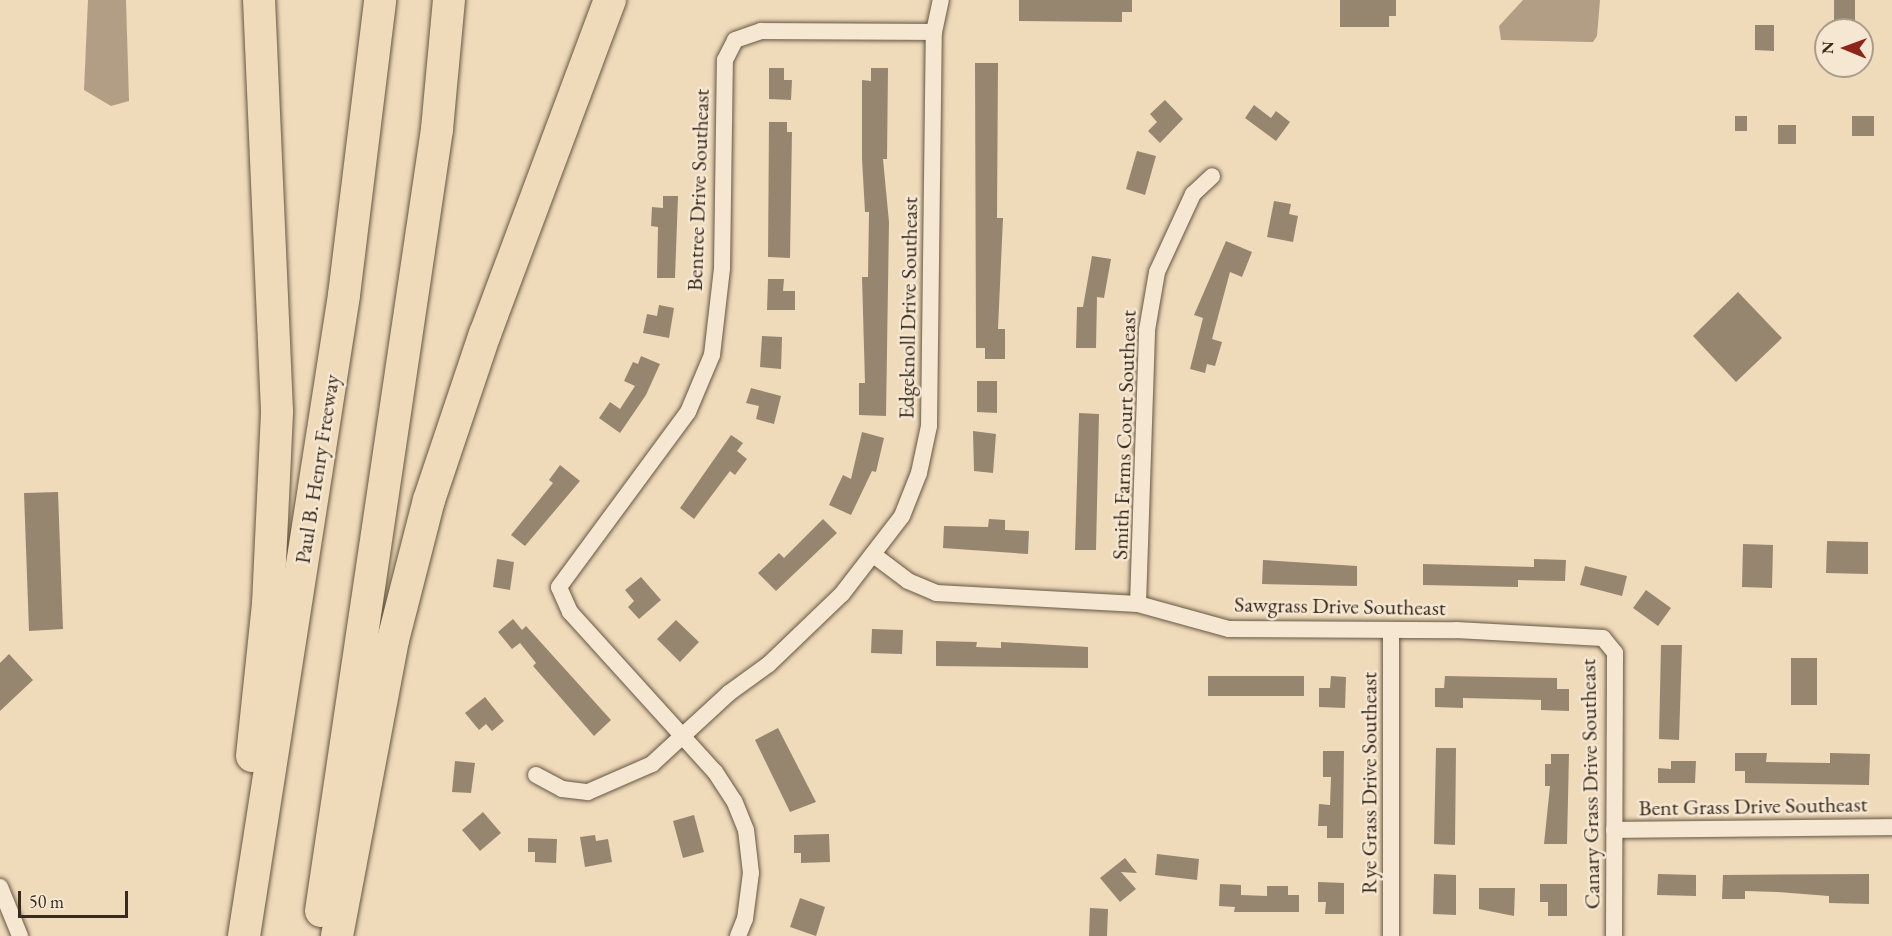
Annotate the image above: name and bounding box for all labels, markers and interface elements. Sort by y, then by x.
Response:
north arrow [1814,18,1874,78]
text: N [1817,41,1838,54]
street label: Bentree Drive Southeast [681,88,715,292]
street label: Edgeknoll Drive Southeast [893,197,923,419]
street label: Smith Farms Court Southeast [1106,310,1142,560]
street label: Paul B. Henry Freeway [289,372,345,566]
street label: Sawgrass Drive Southeast [1234,591,1446,621]
street label: Canary Grass Drive Southeast [1575,658,1605,910]
street label: Rye Grass Drive Southeast [1356,672,1382,894]
street label: Bent Grass Drive Southeast [1638,791,1868,821]
scale bar [21,879,130,917]
text: 50 m [29,890,64,913]

